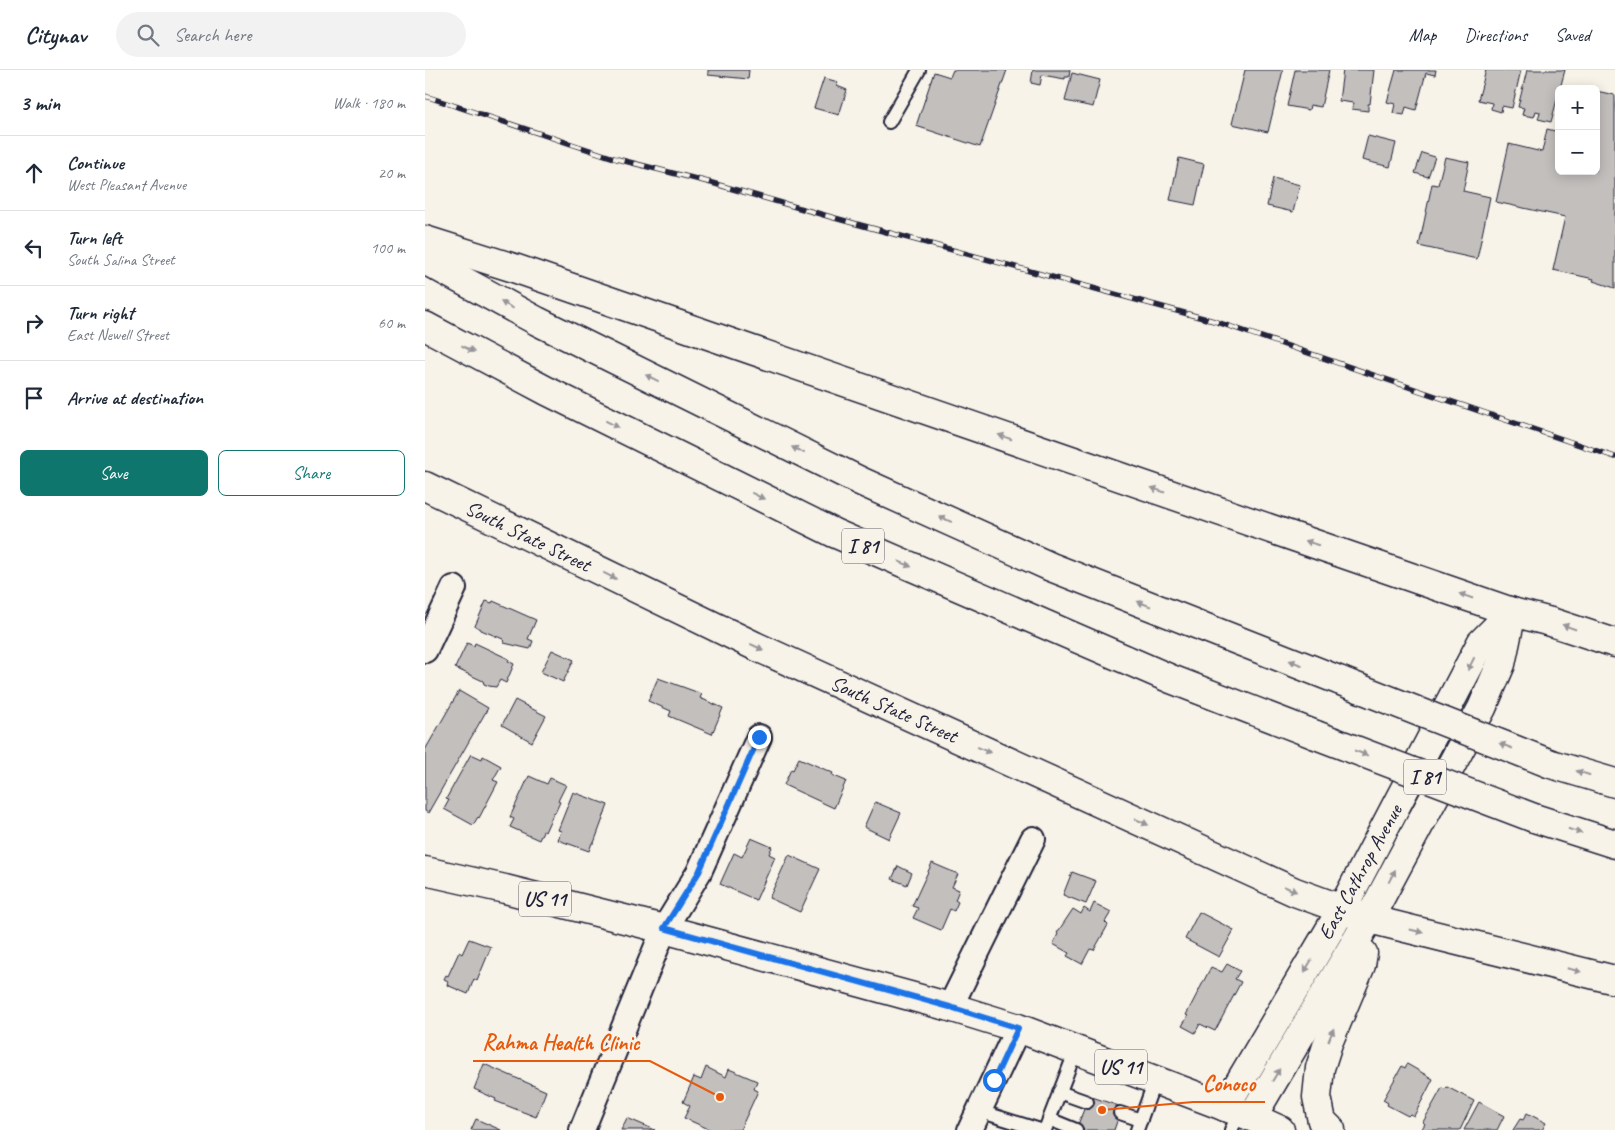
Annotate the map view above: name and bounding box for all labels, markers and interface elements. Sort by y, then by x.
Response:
search box [116,12,466,57]
text: Citynav [25,20,86,50]
icon: search [134,21,162,49]
text: Search here [174,23,251,47]
text: Map [1409,24,1436,46]
text: Directions [1464,24,1527,46]
text: Saved [1555,24,1590,46]
map controls [1555,85,1600,175]
button: + [1555,85,1600,130]
text: 3 min [20,90,60,116]
text: Walk · 180 m [333,93,405,113]
button: − [1555,130,1600,175]
text: Continue [67,151,124,175]
icon: ahead [20,159,48,187]
text: 20 m [378,163,405,183]
text: West Pleasant Avenue [67,175,186,195]
text: Turn left [67,226,122,250]
icon: left [20,234,48,262]
text: 100 m [371,238,405,258]
text: South Salina Street [67,250,175,270]
text: Turn right [67,301,134,325]
one-way arrow [500,301,515,309]
icon: right [20,309,48,337]
text: 60 m [378,313,405,333]
text: East Newell Street [67,325,169,345]
one-way arrow [461,345,475,353]
one-way arrow [645,374,659,382]
icon: arrive [20,384,48,412]
text: Arrive at destination [67,386,203,410]
one-way arrow [605,420,619,428]
one-way arrow [997,433,1012,441]
one-way arrow [791,446,805,454]
button: Save [20,450,208,496]
button: Share [218,450,405,496]
one-way arrow [1151,486,1166,494]
one-way arrow [751,492,765,500]
street label: South State Street [461,494,597,578]
one-way arrow [938,515,952,523]
road number: I 81 [842,528,884,564]
one-way arrow [1304,539,1319,547]
one-way arrow [898,561,912,569]
one-way arrow [603,572,618,580]
one-way arrow [1458,592,1473,600]
one-way arrow [1136,600,1151,608]
one-way arrow [1561,623,1576,631]
one-way arrow [750,643,764,651]
one-way arrow [1467,657,1475,671]
one-way arrow [1288,659,1303,666]
street label: South State Street [826,669,963,749]
route end [748,726,771,749]
one-way arrow [1498,742,1513,750]
one-way arrow [977,747,991,755]
one-way arrow [1354,750,1369,757]
road number: I 81 [1404,760,1446,794]
one-way arrow [1576,769,1591,777]
street label: East Cathrop Avenue [1312,799,1408,944]
one-way arrow [1135,818,1149,826]
one-way arrow [1567,828,1582,835]
one-way arrow [1388,869,1396,884]
road number: US 11 [519,882,571,916]
one-way arrow [1283,886,1297,894]
one-way arrow [1409,927,1424,935]
one-way arrow [1304,960,1313,973]
one-way arrow [1567,966,1582,974]
callout: Rahma Health Clinic [473,1024,650,1061]
one-way arrow [1328,1028,1336,1042]
text: Rahma Health Clinic [482,1029,641,1057]
road number: US 11 [1095,1050,1147,1084]
callout: Conoco [1193,1065,1265,1102]
route start [983,1069,1006,1092]
one-way arrow [1272,1069,1281,1082]
text: Conoco [1203,1070,1257,1098]

